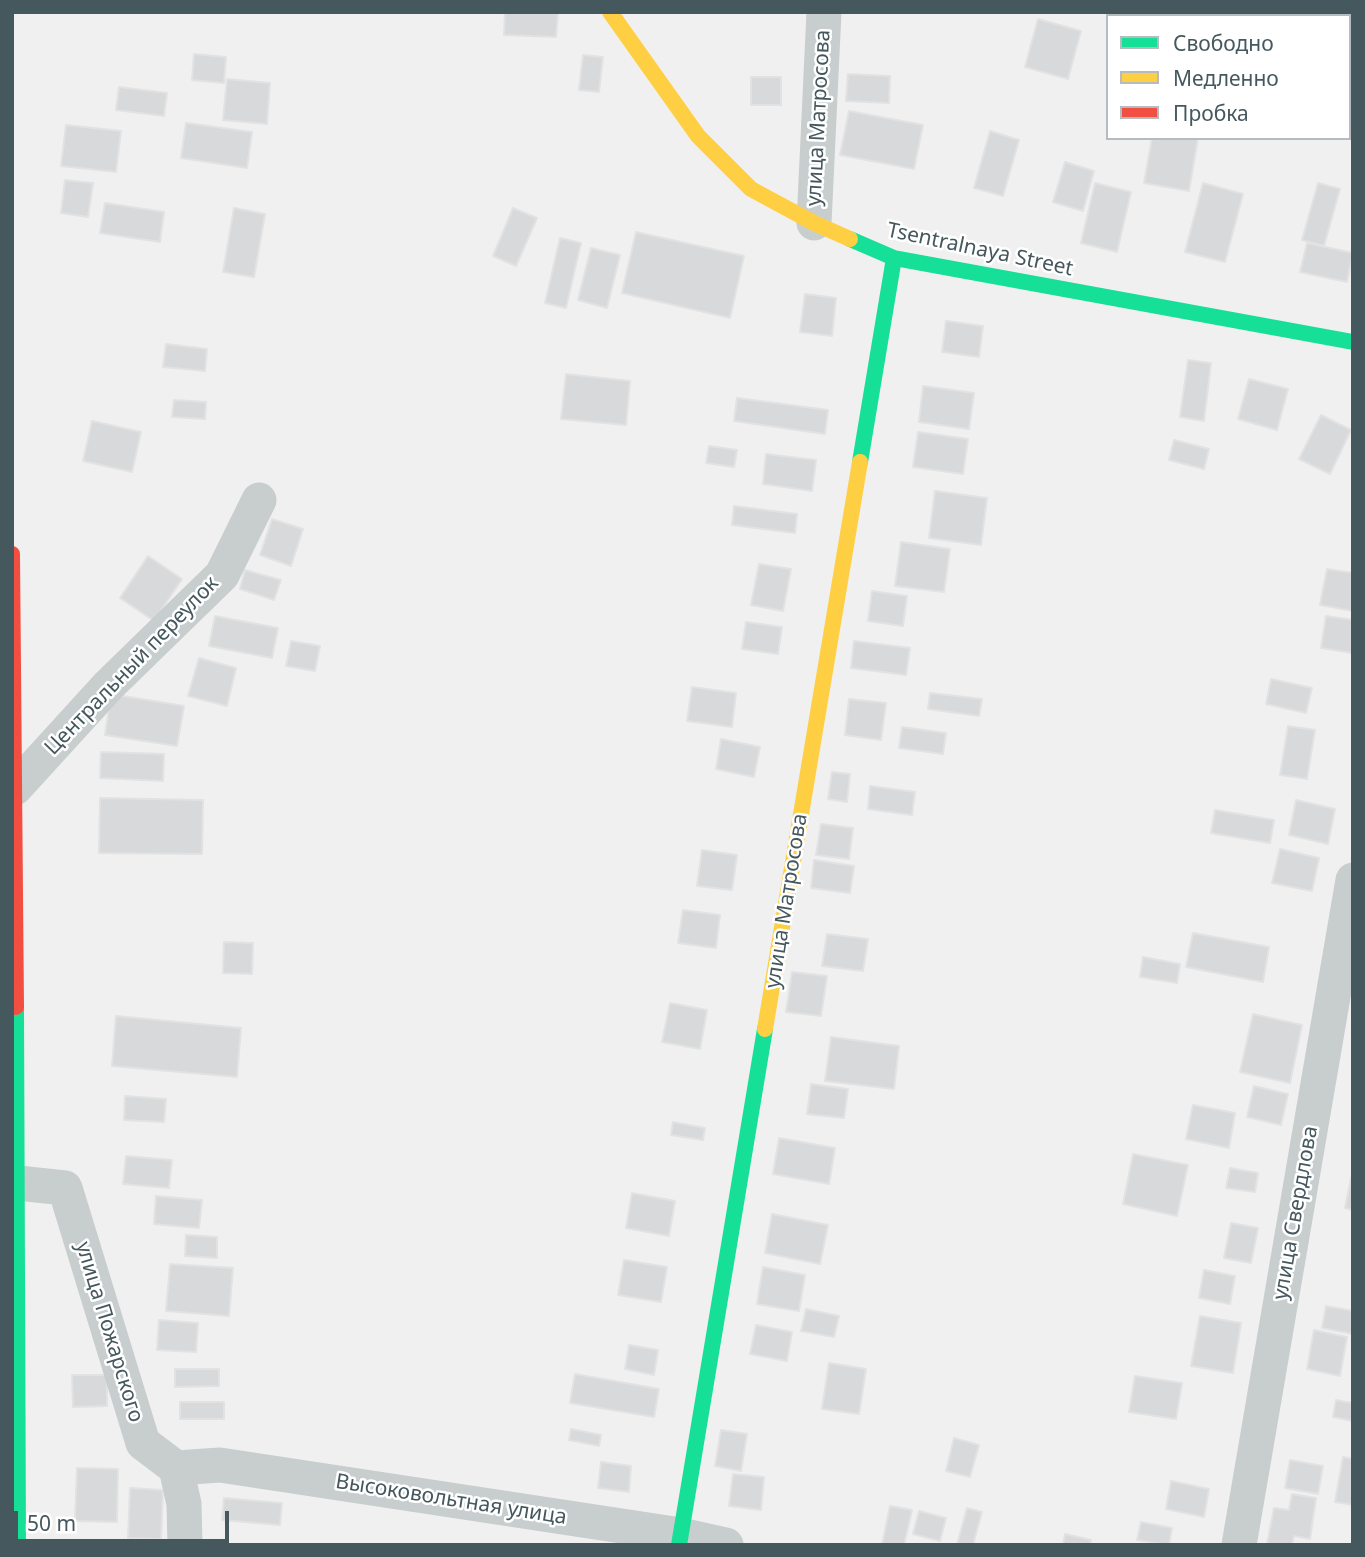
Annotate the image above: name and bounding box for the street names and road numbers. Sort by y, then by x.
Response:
street label: улица Матросова [802,29,836,207]
street label: Tsentralnaya Street [885,218,1075,282]
street label: Центральный переулок [40,571,224,761]
street label: улица Матросова [761,812,813,990]
street label: улица Свердлова [1268,1124,1324,1302]
street label: улица Пожарского [70,1239,148,1425]
street label: Высоковольтная улица [334,1469,568,1531]

